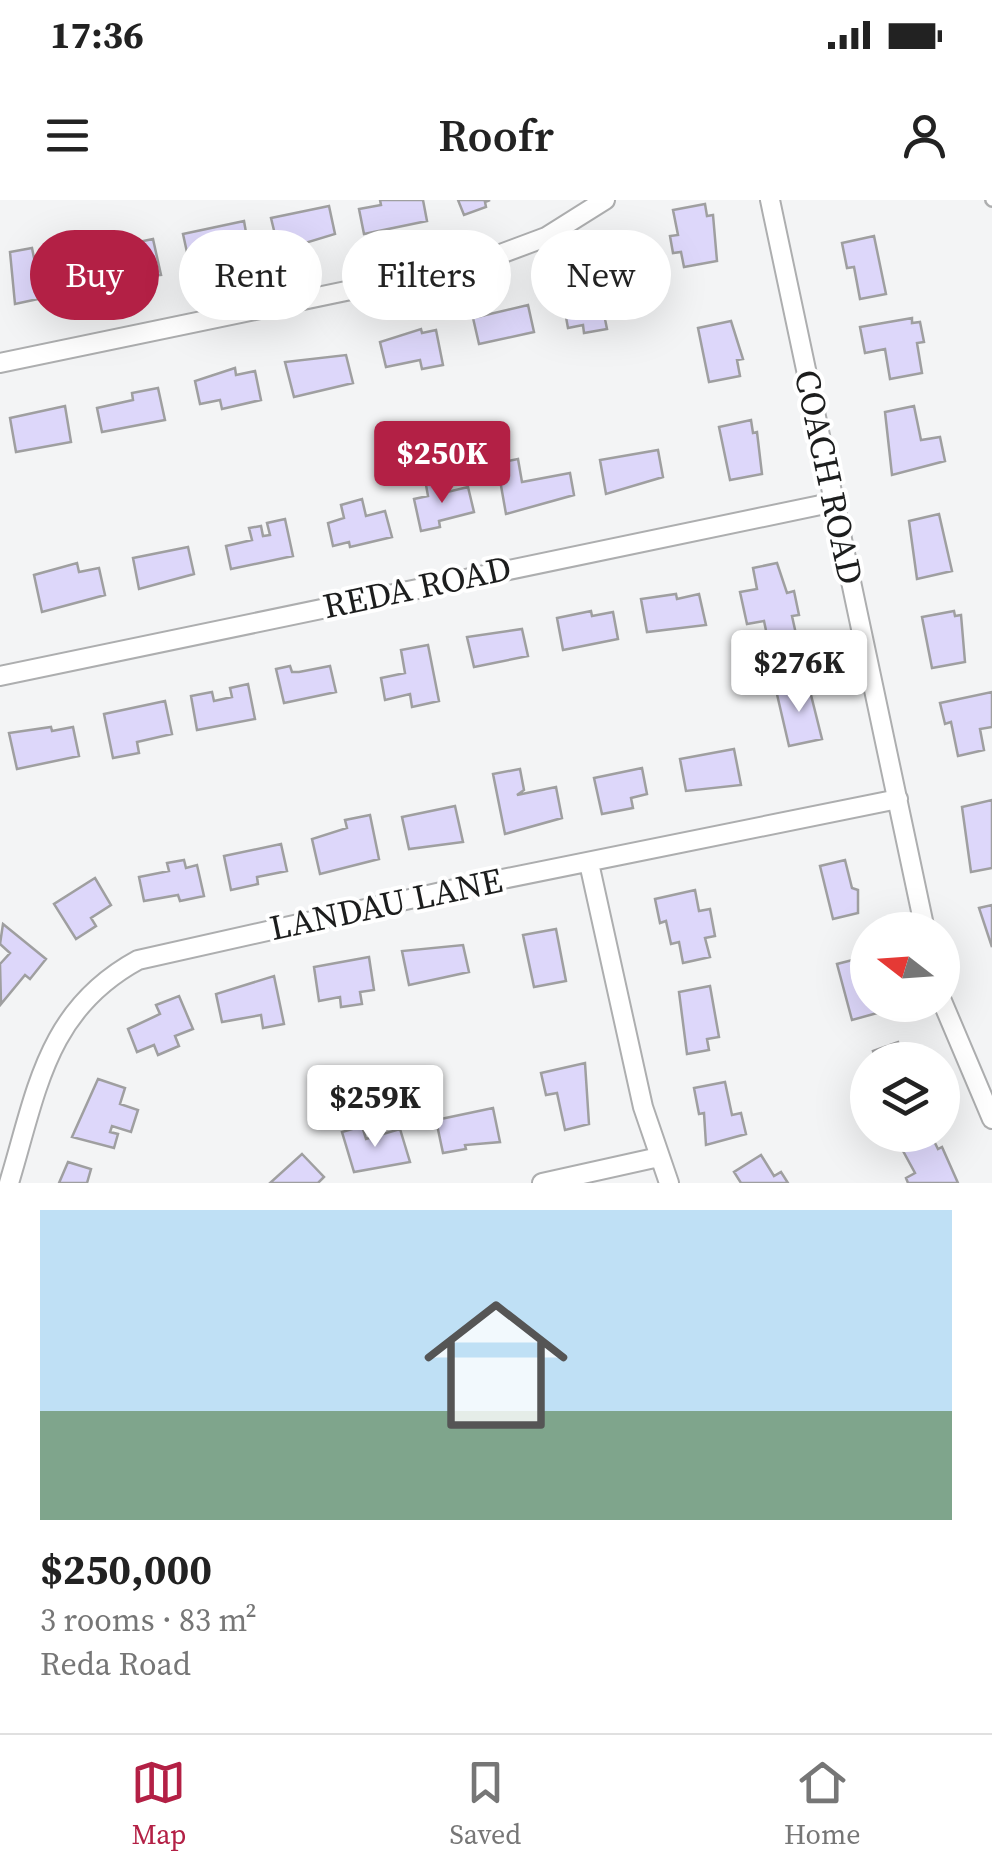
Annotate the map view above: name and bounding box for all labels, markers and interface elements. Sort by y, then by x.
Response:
text: 17:36 [50,9,144,61]
text: Roofr [438,104,554,166]
icon: menu [40,108,95,163]
icon: person [897,108,952,163]
chip: Buy [30,230,159,320]
chip: Rent [179,230,322,320]
chip: Filters [342,230,511,320]
chip: New [531,230,671,320]
street label: COACH ROAD [783,365,875,589]
pin: $250K [372,421,512,506]
text: $250K [396,431,488,475]
street label: REDA ROAD [318,544,516,630]
pin: $276K [729,630,869,715]
text: $276K [753,640,845,684]
street label: LANDAU LANE [265,856,507,952]
north arrow [850,912,960,1022]
map controls [850,912,960,1152]
button: layers [850,1042,960,1152]
pin: $259K [305,1065,445,1150]
text: $259K [329,1075,421,1119]
icon: home [406,1275,586,1455]
text: $250,000 [40,1540,212,1598]
text: 3 rooms · 83 m² [40,1598,257,1642]
text: Reda Road [40,1642,191,1686]
tab: Map [131,1755,186,1853]
tab: Saved [449,1755,521,1853]
tab: Home [784,1755,861,1853]

